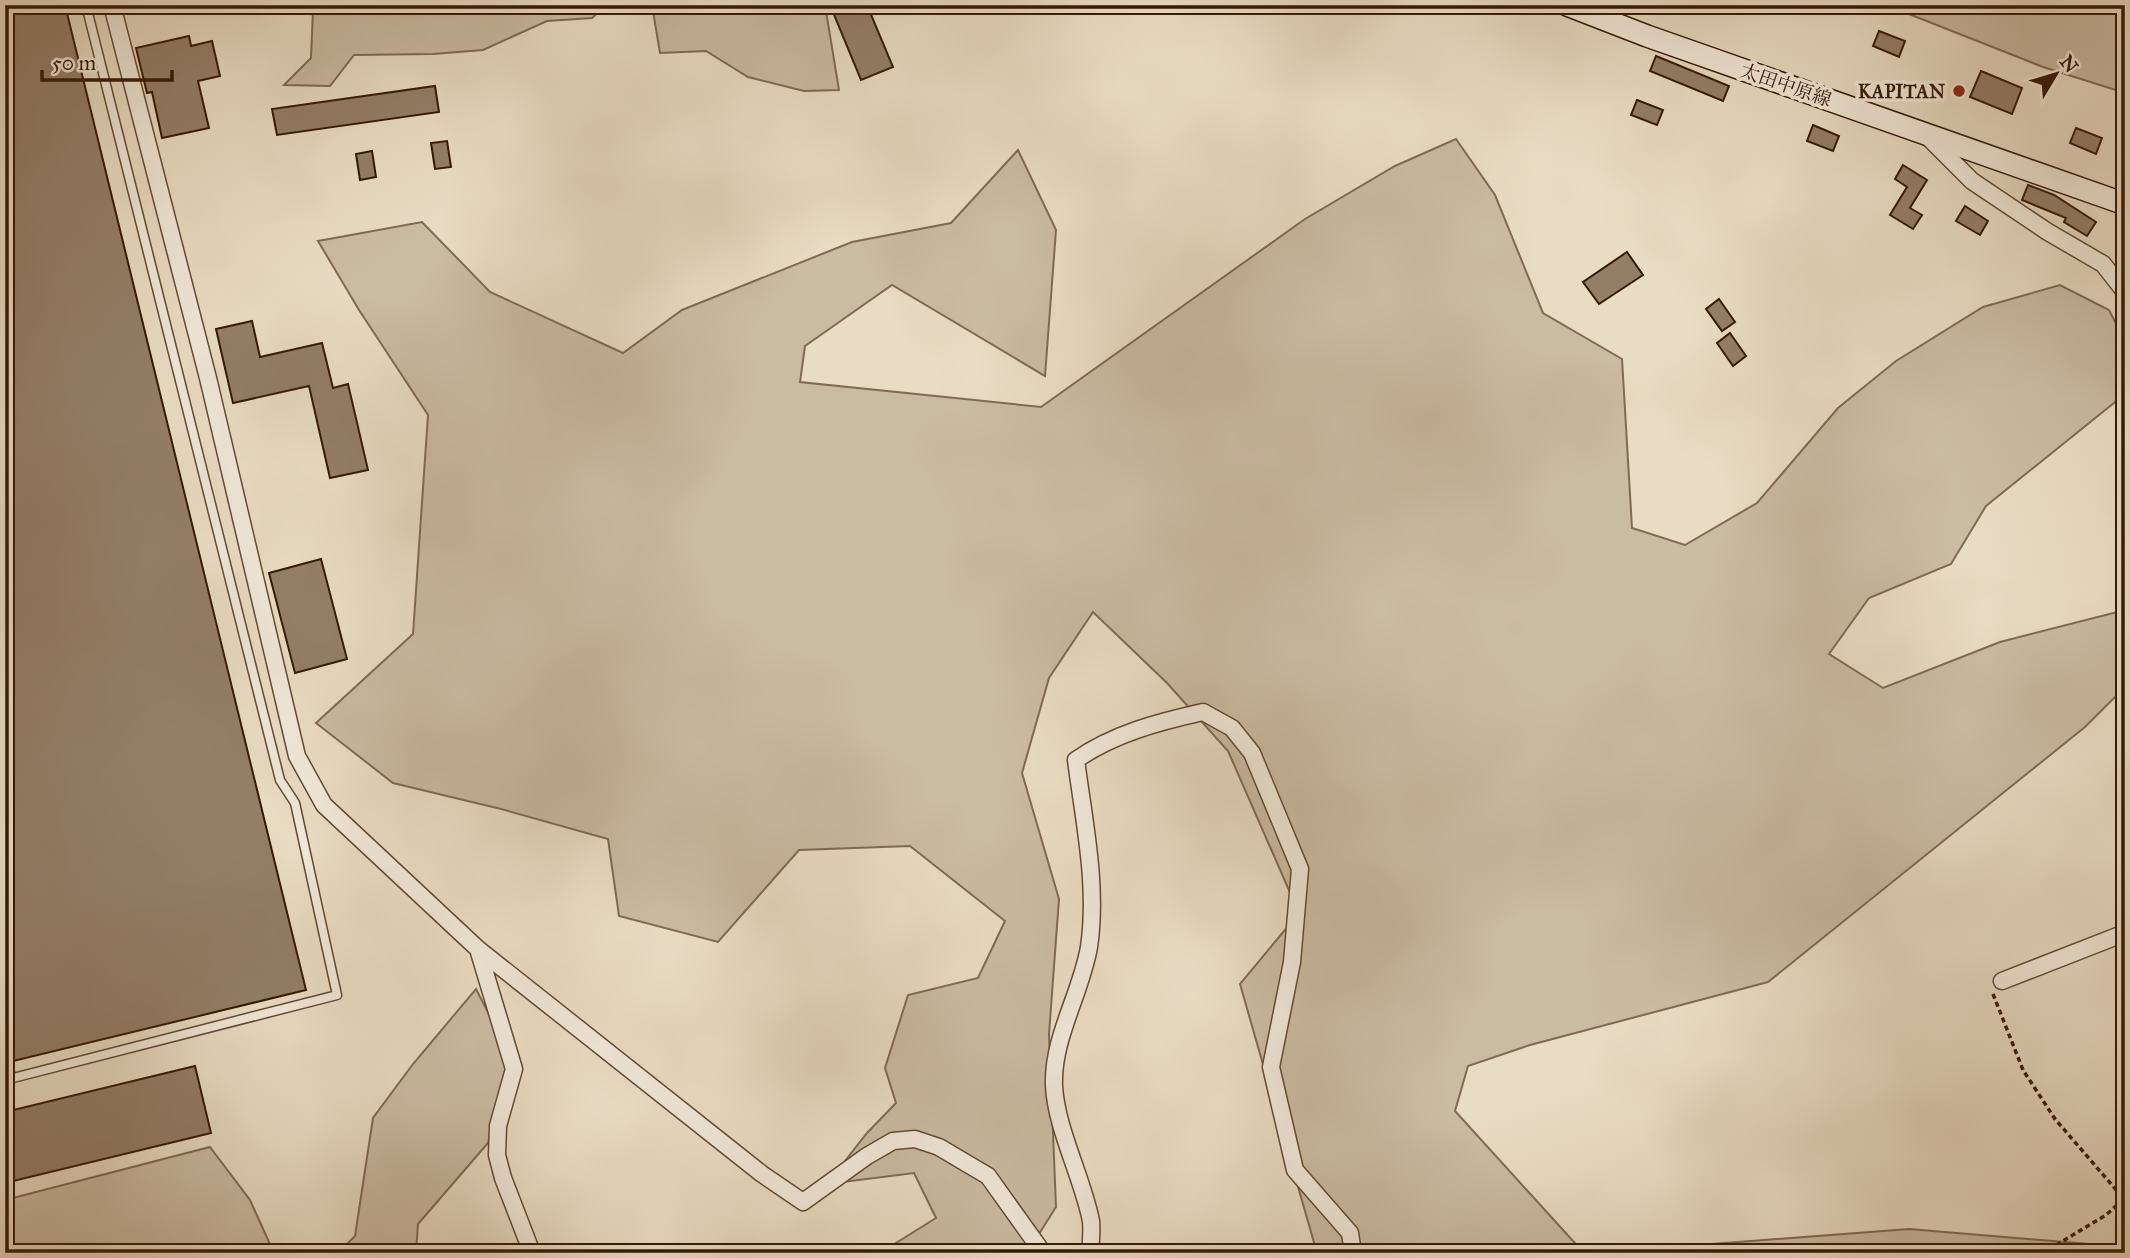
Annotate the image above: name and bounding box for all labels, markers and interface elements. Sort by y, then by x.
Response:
scale bar [42,38,172,82]
north arrow [2022,38,2092,108]
text: 50 m [52,50,97,76]
text: N [2055,50,2083,77]
street label: 太田中原線 [1737,59,1835,111]
place label: KAPITAN [1858,80,1945,103]
marker: KAPITAN [1951,83,1967,99]

